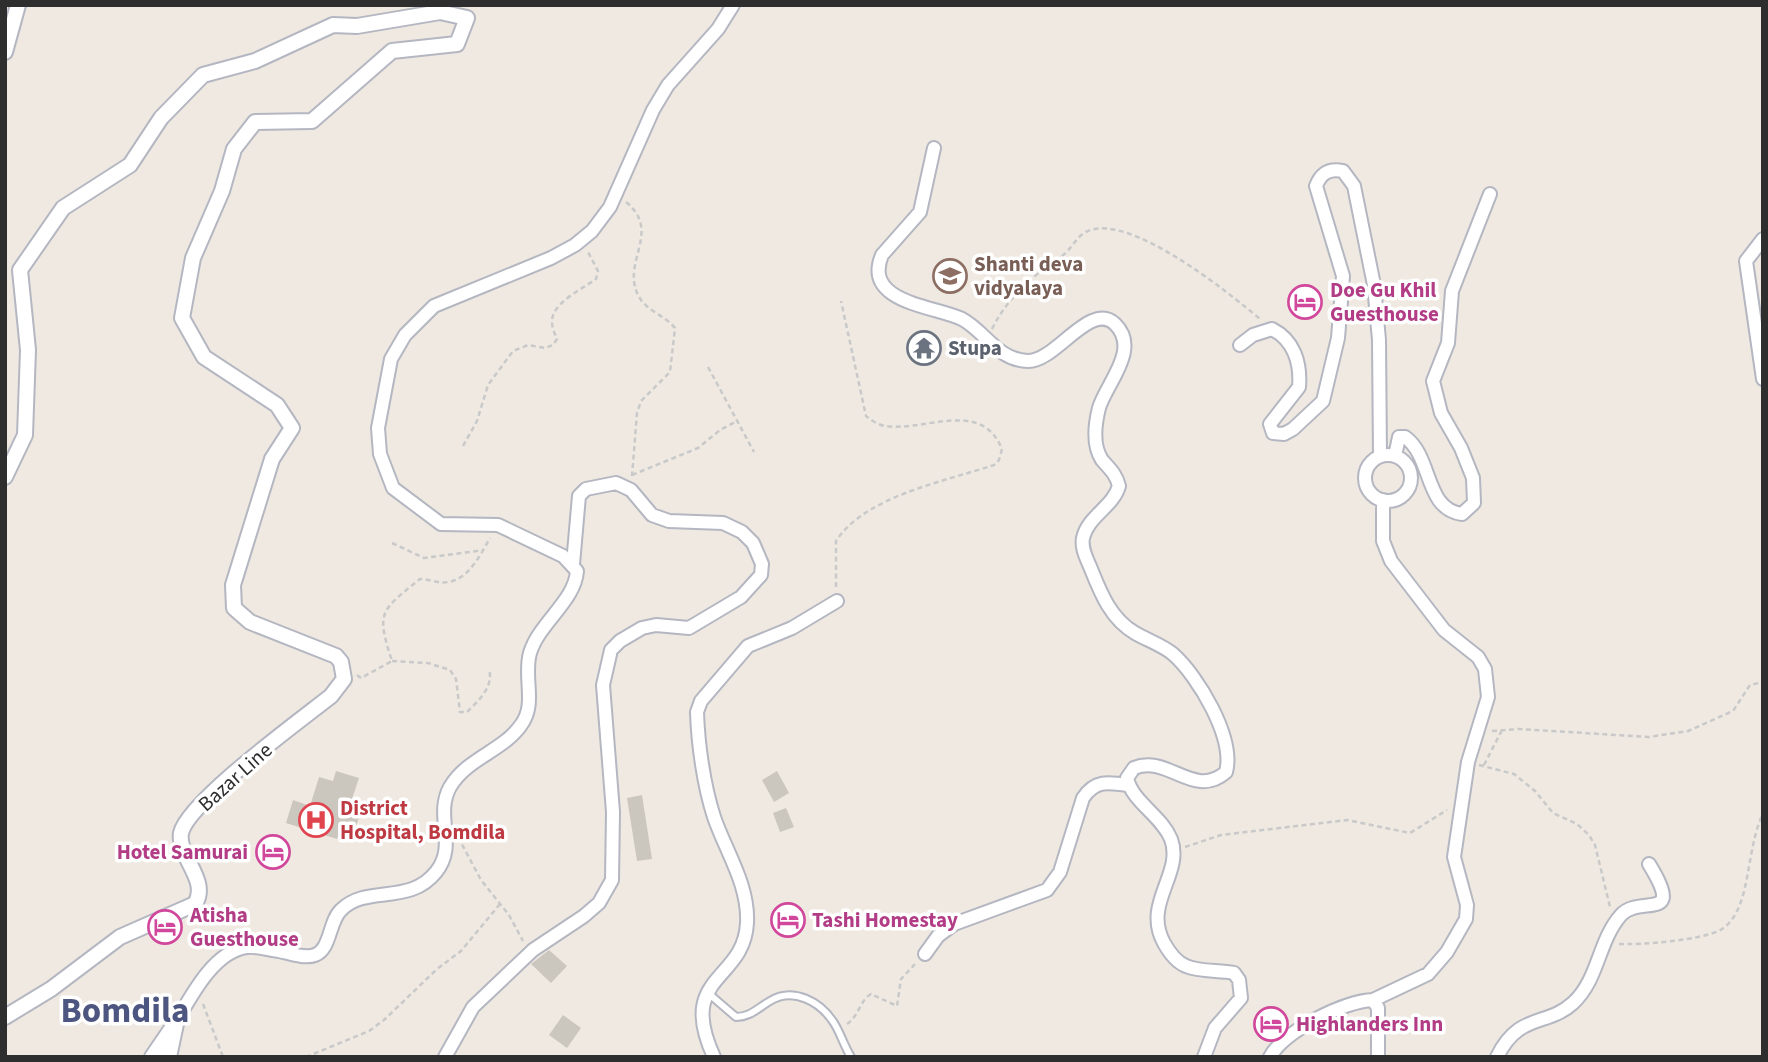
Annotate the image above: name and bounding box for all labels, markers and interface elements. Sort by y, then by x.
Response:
place label: Shanti deva vidyalaya [974,249,1083,303]
school or university icon: Shanti deva vidyalaya [931,257,969,295]
place label: Doe Gu Khil Guesthouse [1330,275,1439,329]
hotel icon: Doe Gu Khil Guesthouse [1286,283,1324,321]
temple icon: Stupa [905,329,943,367]
place label: Stupa [948,333,1002,363]
street label: Bazar Line [191,735,279,819]
place label: District Hospital, Bomdila [340,793,505,847]
hospital icon: District Hospital, Bomdila [297,801,335,839]
hotel icon: Hotel Samurai [254,833,292,871]
place label: Hotel Samurai [117,837,248,867]
place label: Atisha Guesthouse [189,900,299,954]
hotel icon: Tashi Homestay [769,901,807,939]
place label: Tashi Homestay [812,905,958,935]
hotel icon: Atisha Guesthouse [146,908,184,946]
district label: Bomdila [61,986,189,1036]
hotel icon: Highlanders Inn [1252,1005,1290,1043]
place label: Highlanders Inn [1296,1009,1443,1039]

